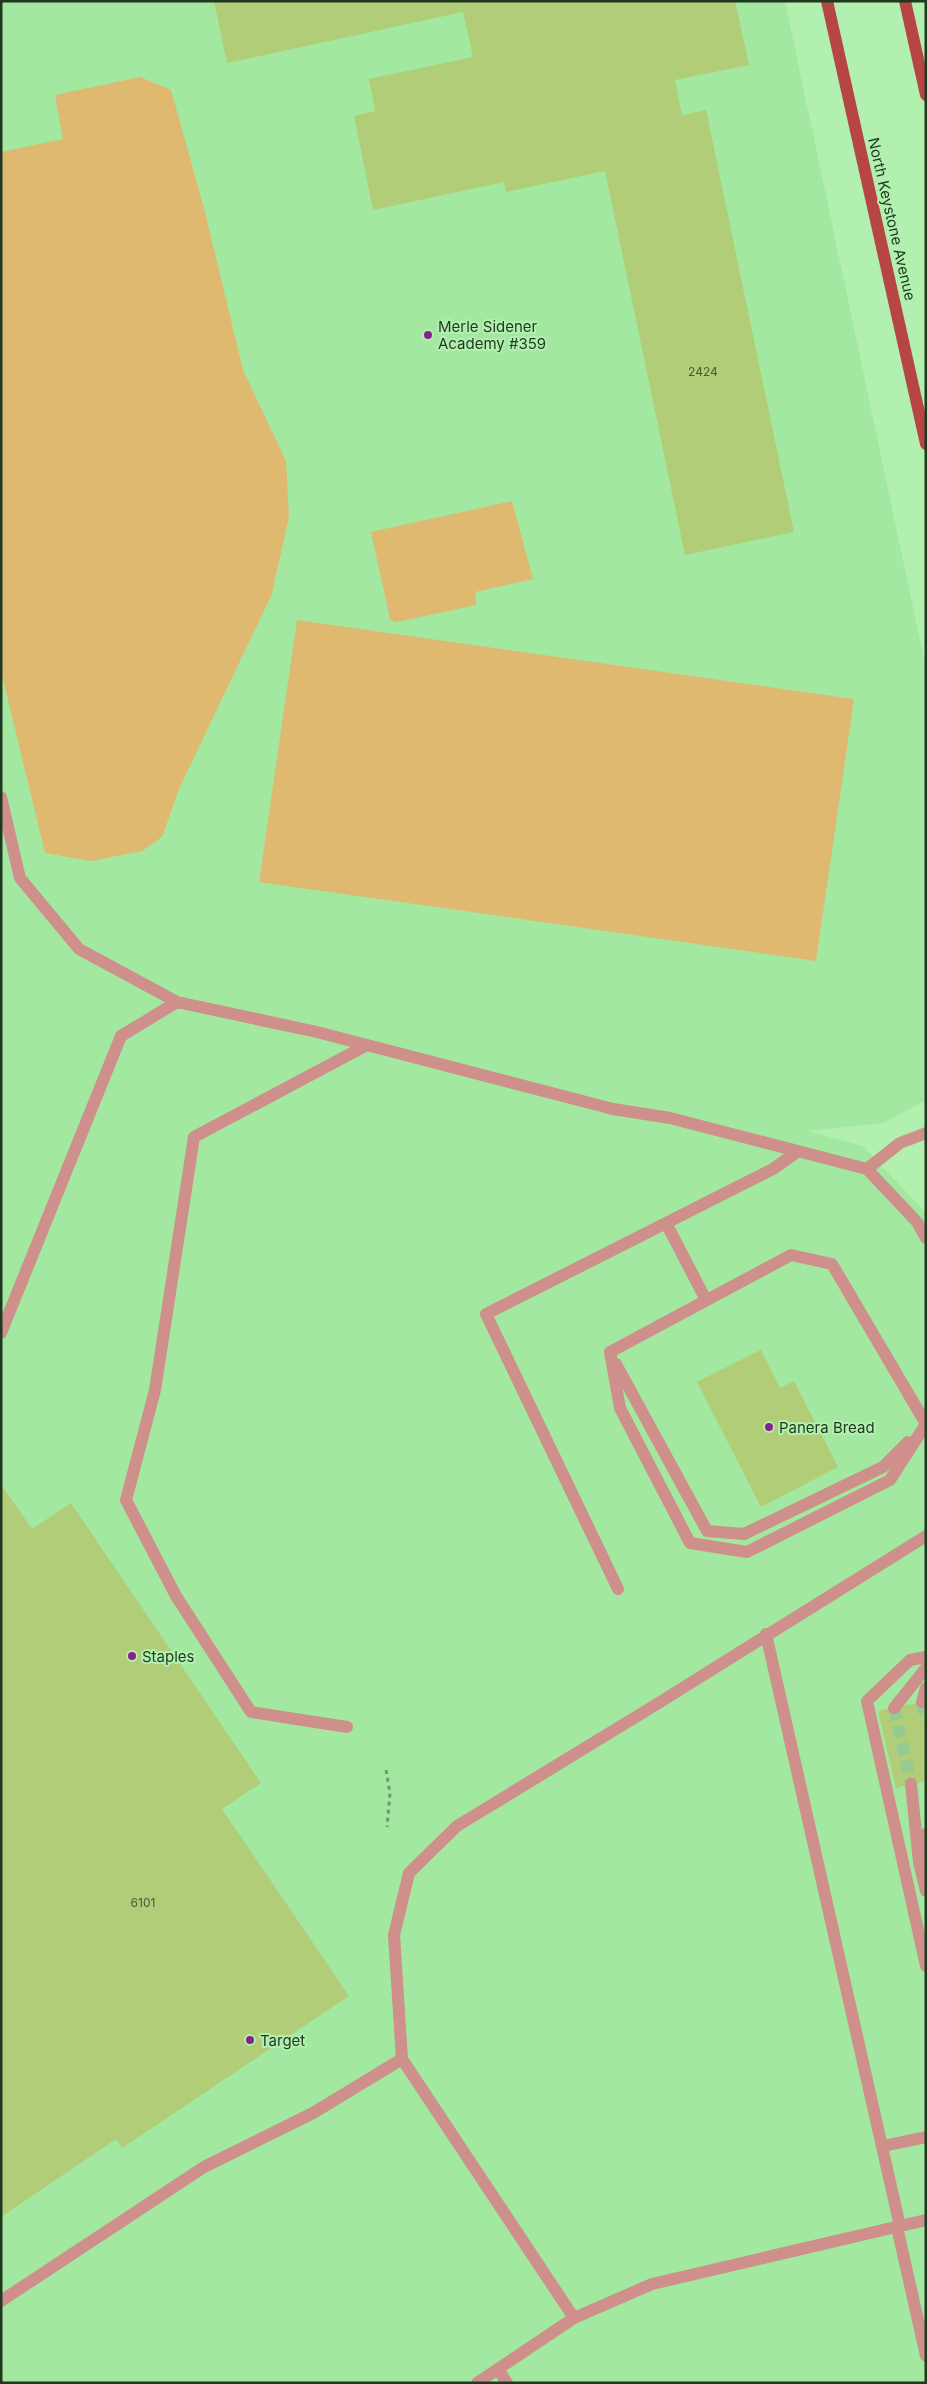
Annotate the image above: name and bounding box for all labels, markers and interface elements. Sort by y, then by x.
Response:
street label: North Keystone Avenue [864,136,920,302]
place label: Merle Sidener Academy #359 [438,317,546,353]
marker: Merle Sidener Academy #359 [422,329,434,341]
house number: 2424 [688,364,718,379]
place label: Panera Bread [779,1418,875,1437]
marker: Panera Bread [763,1421,775,1433]
place label: Staples [142,1647,195,1666]
marker: Staples [126,1650,138,1662]
house number: 6101 [131,1895,155,1910]
place label: Target [260,2031,305,2050]
marker: Target [244,2034,256,2046]

